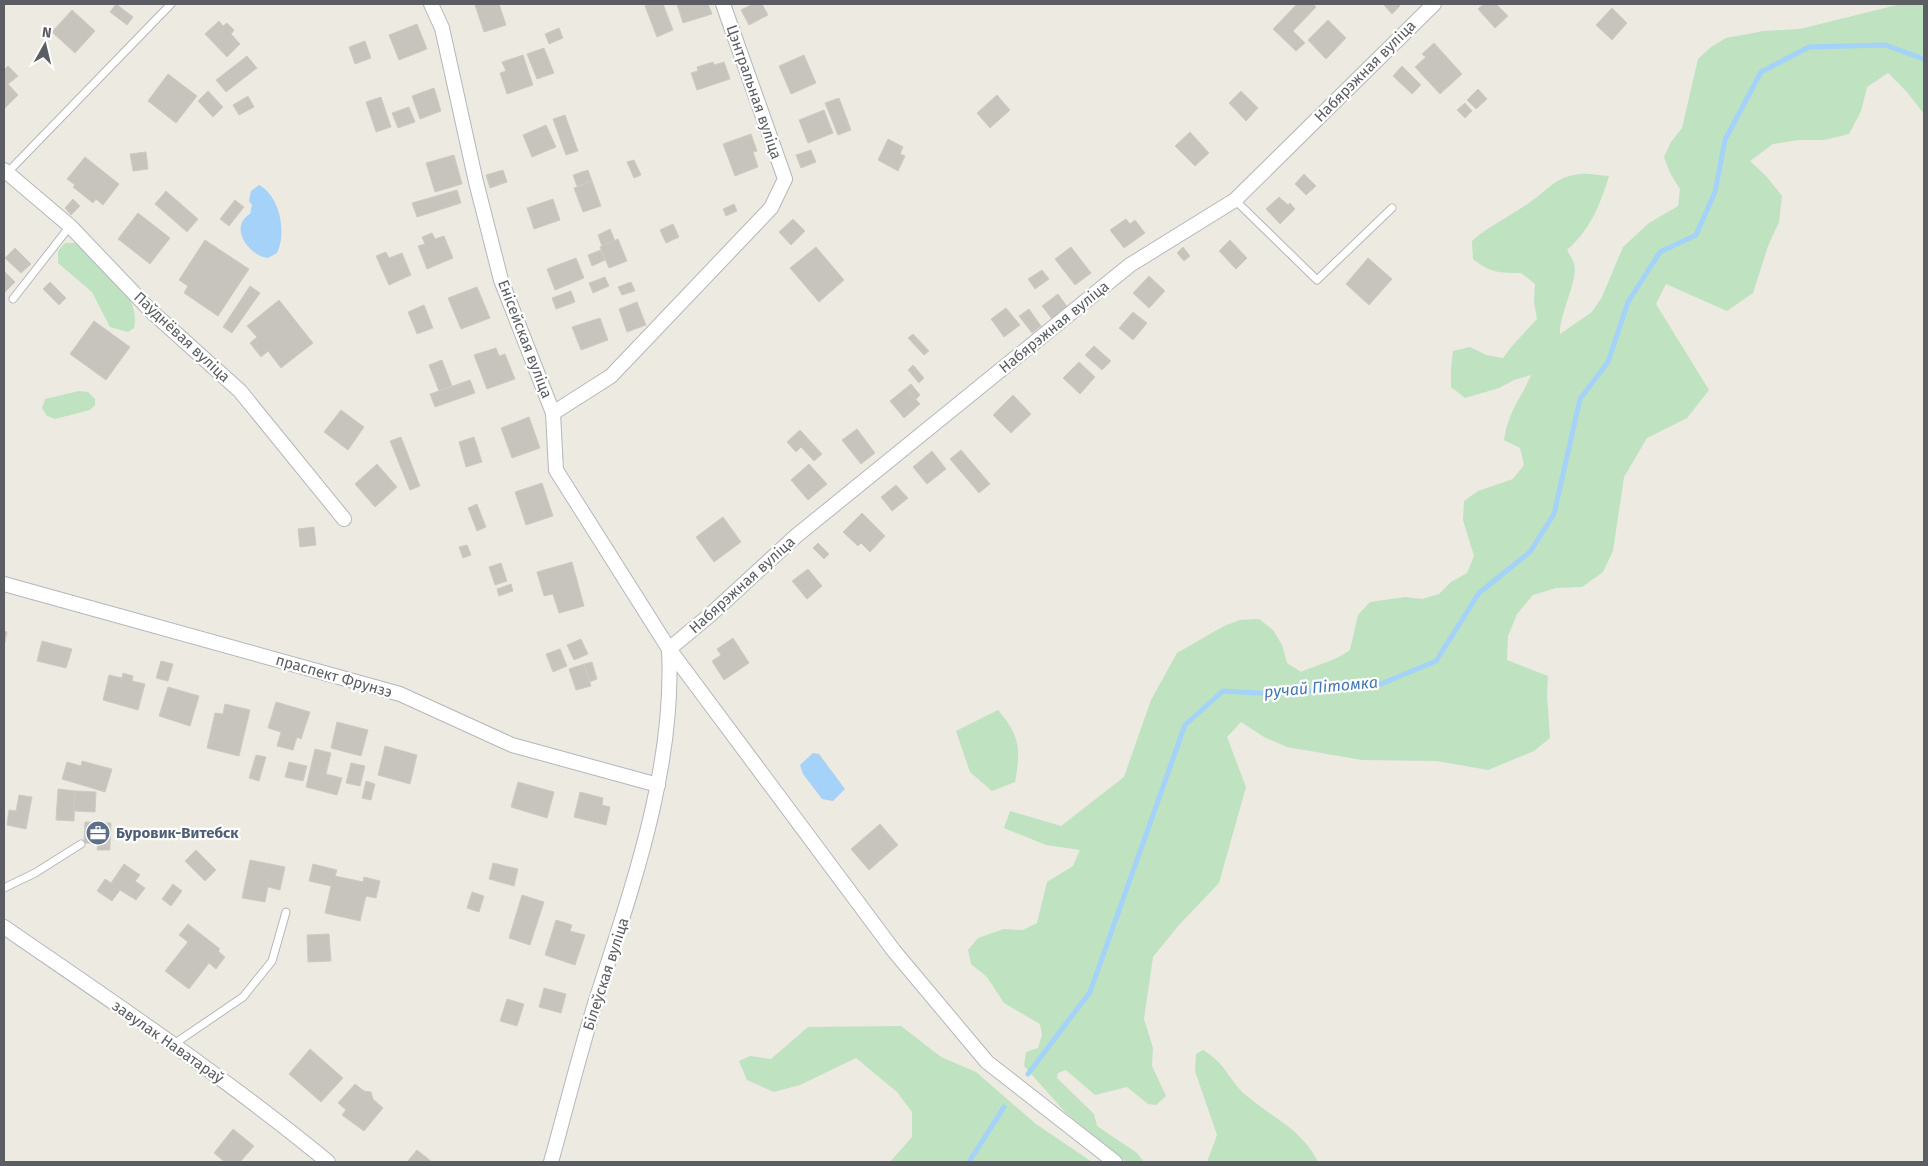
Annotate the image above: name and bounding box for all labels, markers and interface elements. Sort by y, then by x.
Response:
street label: Набярэжная вуліца [1310,16,1420,126]
north arrow [20,20,70,70]
street label: Цэнтральная вуліца [723,23,785,161]
text: N [41,24,53,42]
street label: Енісейская вуліца [494,277,556,401]
street label: Набярэжная вуліца [995,277,1113,377]
street label: Паўднёвая вуліца [130,288,234,386]
street label: Набярэжная вуліца [685,533,799,637]
street label: праспект Фрунзэ [274,651,394,701]
water label: ручай Пітомка [1263,673,1379,701]
office icon: Буровик-Витебск [85,820,111,846]
place label: Буровик-Витебск [116,824,239,842]
street label: Білеўская вуліца [579,915,633,1033]
street label: завулак Наватараў [109,997,228,1088]

